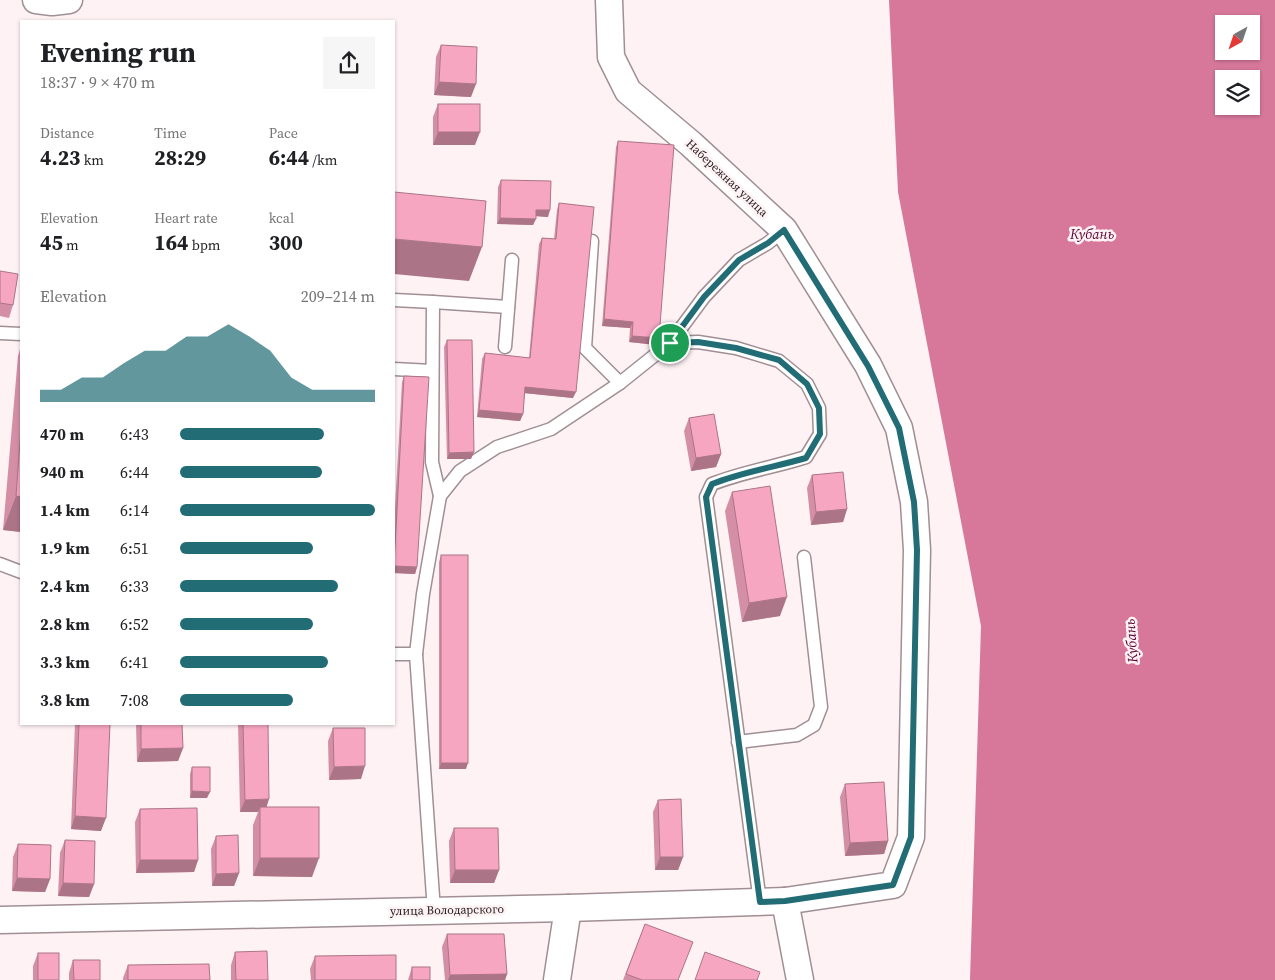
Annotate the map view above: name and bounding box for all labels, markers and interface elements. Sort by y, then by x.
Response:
north arrow [1215,15,1260,60]
map controls [1215,15,1260,115]
text: Evening run [40,33,196,71]
button: share [323,37,375,89]
button: layers [1215,70,1260,115]
text: 18:37 · 9 × 470 m [40,71,155,93]
text: Distance [40,123,94,143]
text: Time [154,123,187,143]
text: Pace [269,123,298,143]
street label: Набережная улица [683,136,772,221]
text: 4.23 [40,143,80,172]
text: 28:29 [154,143,206,172]
text: 6:44 [269,143,309,172]
text: km [80,150,104,170]
text: /km [309,150,337,170]
text: Elevation [40,208,98,228]
text: Heart rate [154,208,218,228]
text: kcal [269,208,294,228]
water label: Кубань [1069,224,1115,244]
text: 45 [40,228,63,257]
text: 164 [154,228,188,257]
text: 300 [269,228,303,257]
text: m [63,235,79,255]
text: bpm [188,235,220,255]
text: Elevation [40,285,107,307]
text: 209–214 m [301,285,375,307]
pin [649,322,691,364]
icon: arrive [656,329,684,357]
text: 470 m [40,423,84,445]
text: 6:43 [120,423,149,445]
text: 940 m [40,461,84,483]
text: 6:44 [120,461,149,483]
text: 1.4 km [40,499,90,521]
text: 6:14 [120,499,149,521]
text: 1.9 km [40,537,90,559]
text: 6:51 [120,537,149,559]
text: 2.4 km [40,575,90,597]
text: 6:33 [120,575,149,597]
text: 2.8 km [40,613,90,635]
text: 6:52 [120,613,149,635]
water label: Кубань [1119,618,1143,665]
text: 3.3 km [40,651,90,673]
text: 6:41 [120,651,149,673]
text: 3.8 km [40,689,90,711]
text: 7:08 [120,689,149,711]
street label: улица Володарского [390,901,505,919]

